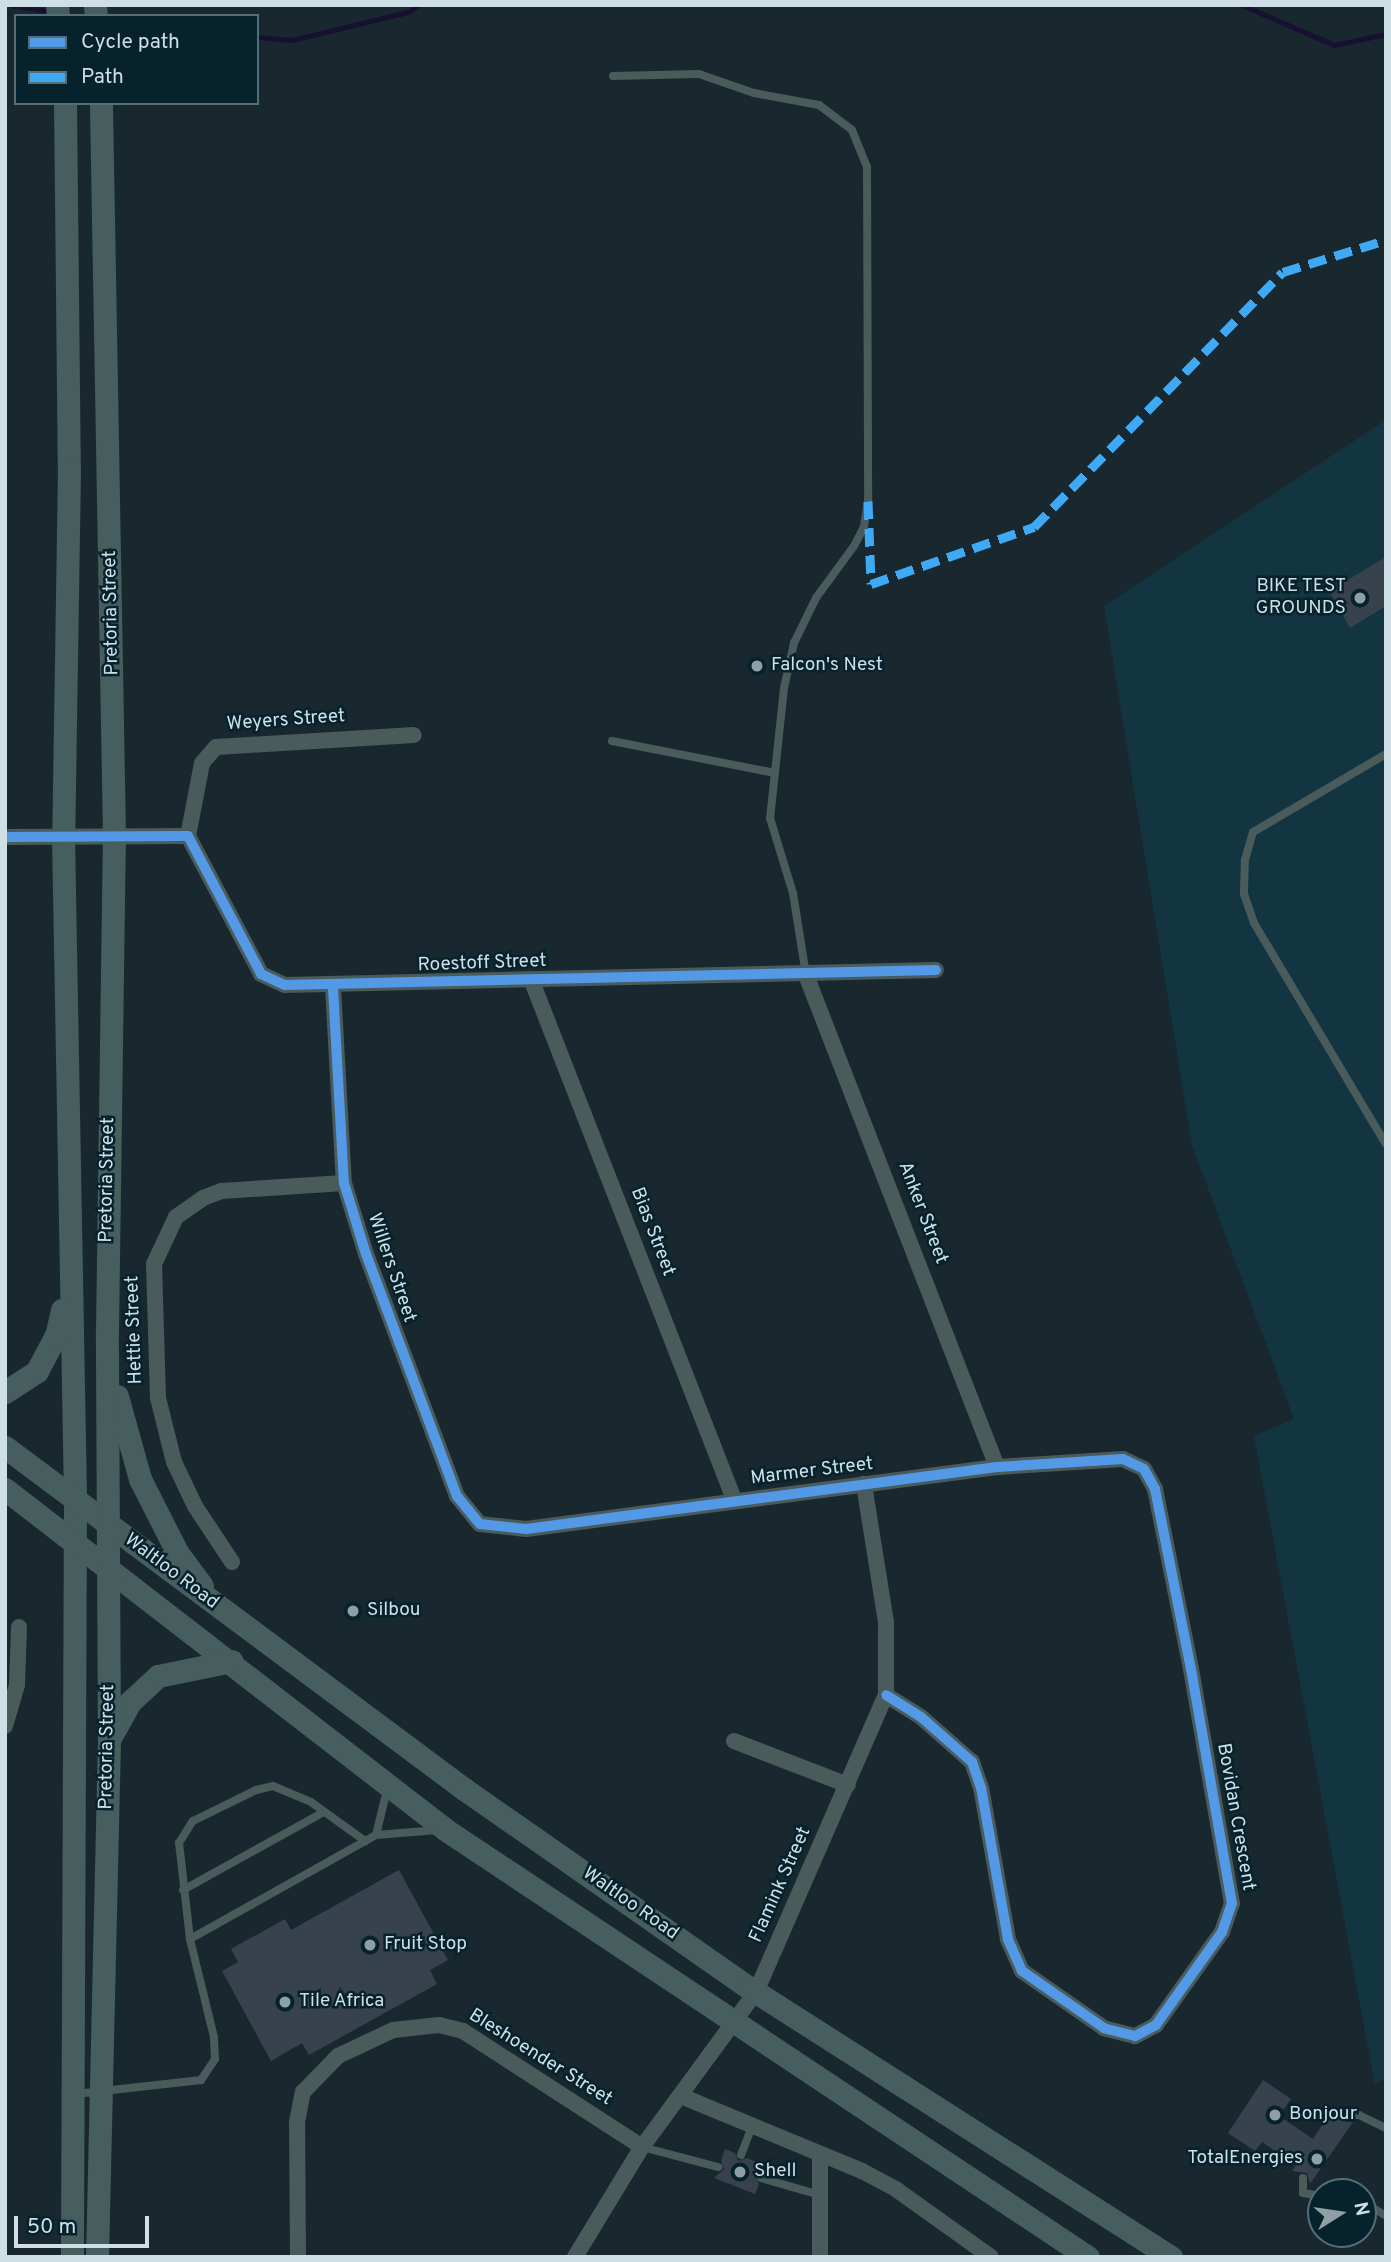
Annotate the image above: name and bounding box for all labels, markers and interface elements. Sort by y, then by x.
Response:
legend [14,14,259,105]
text: Cycle path [81,29,180,56]
text: Path [81,64,124,91]
street label: Pretoria Street [100,550,124,676]
place label: BIKE TEST GROUNDS [1256,576,1346,620]
marker: BIKE TEST GROUNDS [1352,590,1368,606]
place label: Falcon's Nest [771,655,883,677]
marker: Falcon's Nest [749,658,765,674]
street label: Weyers Street [226,705,346,737]
street label: Roestoff Street [417,950,547,978]
street label: Pretoria Street [96,1117,120,1243]
street label: Anker Street [892,1159,952,1267]
street label: Bias Street [625,1185,679,1279]
street label: Willers Street [362,1210,420,1326]
street label: Hettie Street [122,1275,148,1385]
street label: Marmer Street [749,1453,875,1491]
street label: Waltloo Road [119,1529,223,1615]
place label: Silbou [367,1600,420,1622]
marker: Silbou [345,1603,361,1619]
street label: Pretoria Street [96,1684,120,1810]
street label: Bovidan Crescent [1211,1741,1259,1893]
street label: Flamink Street [745,1824,817,1946]
street label: Waltloo Road [578,1862,682,1946]
place label: Fruit Stop [384,1934,467,1956]
marker: Fruit Stop [362,1937,378,1953]
place label: Tile Africa [299,1991,385,2013]
marker: Tile Africa [277,1994,293,2010]
street label: Bleshoender Street [464,2005,616,2111]
place label: Bonjour [1289,2104,1357,2126]
marker: Bonjour [1267,2107,1283,2123]
place label: TotalEnergies [1187,2148,1303,2170]
marker: TotalEnergies [1309,2151,1325,2167]
place label: Shell [754,2161,797,2183]
marker: Shell [732,2164,748,2180]
north arrow [1307,2178,1377,2248]
text: N [1347,2200,1374,2218]
scale bar [18,2202,152,2246]
text: 50 m [27,2214,76,2241]

